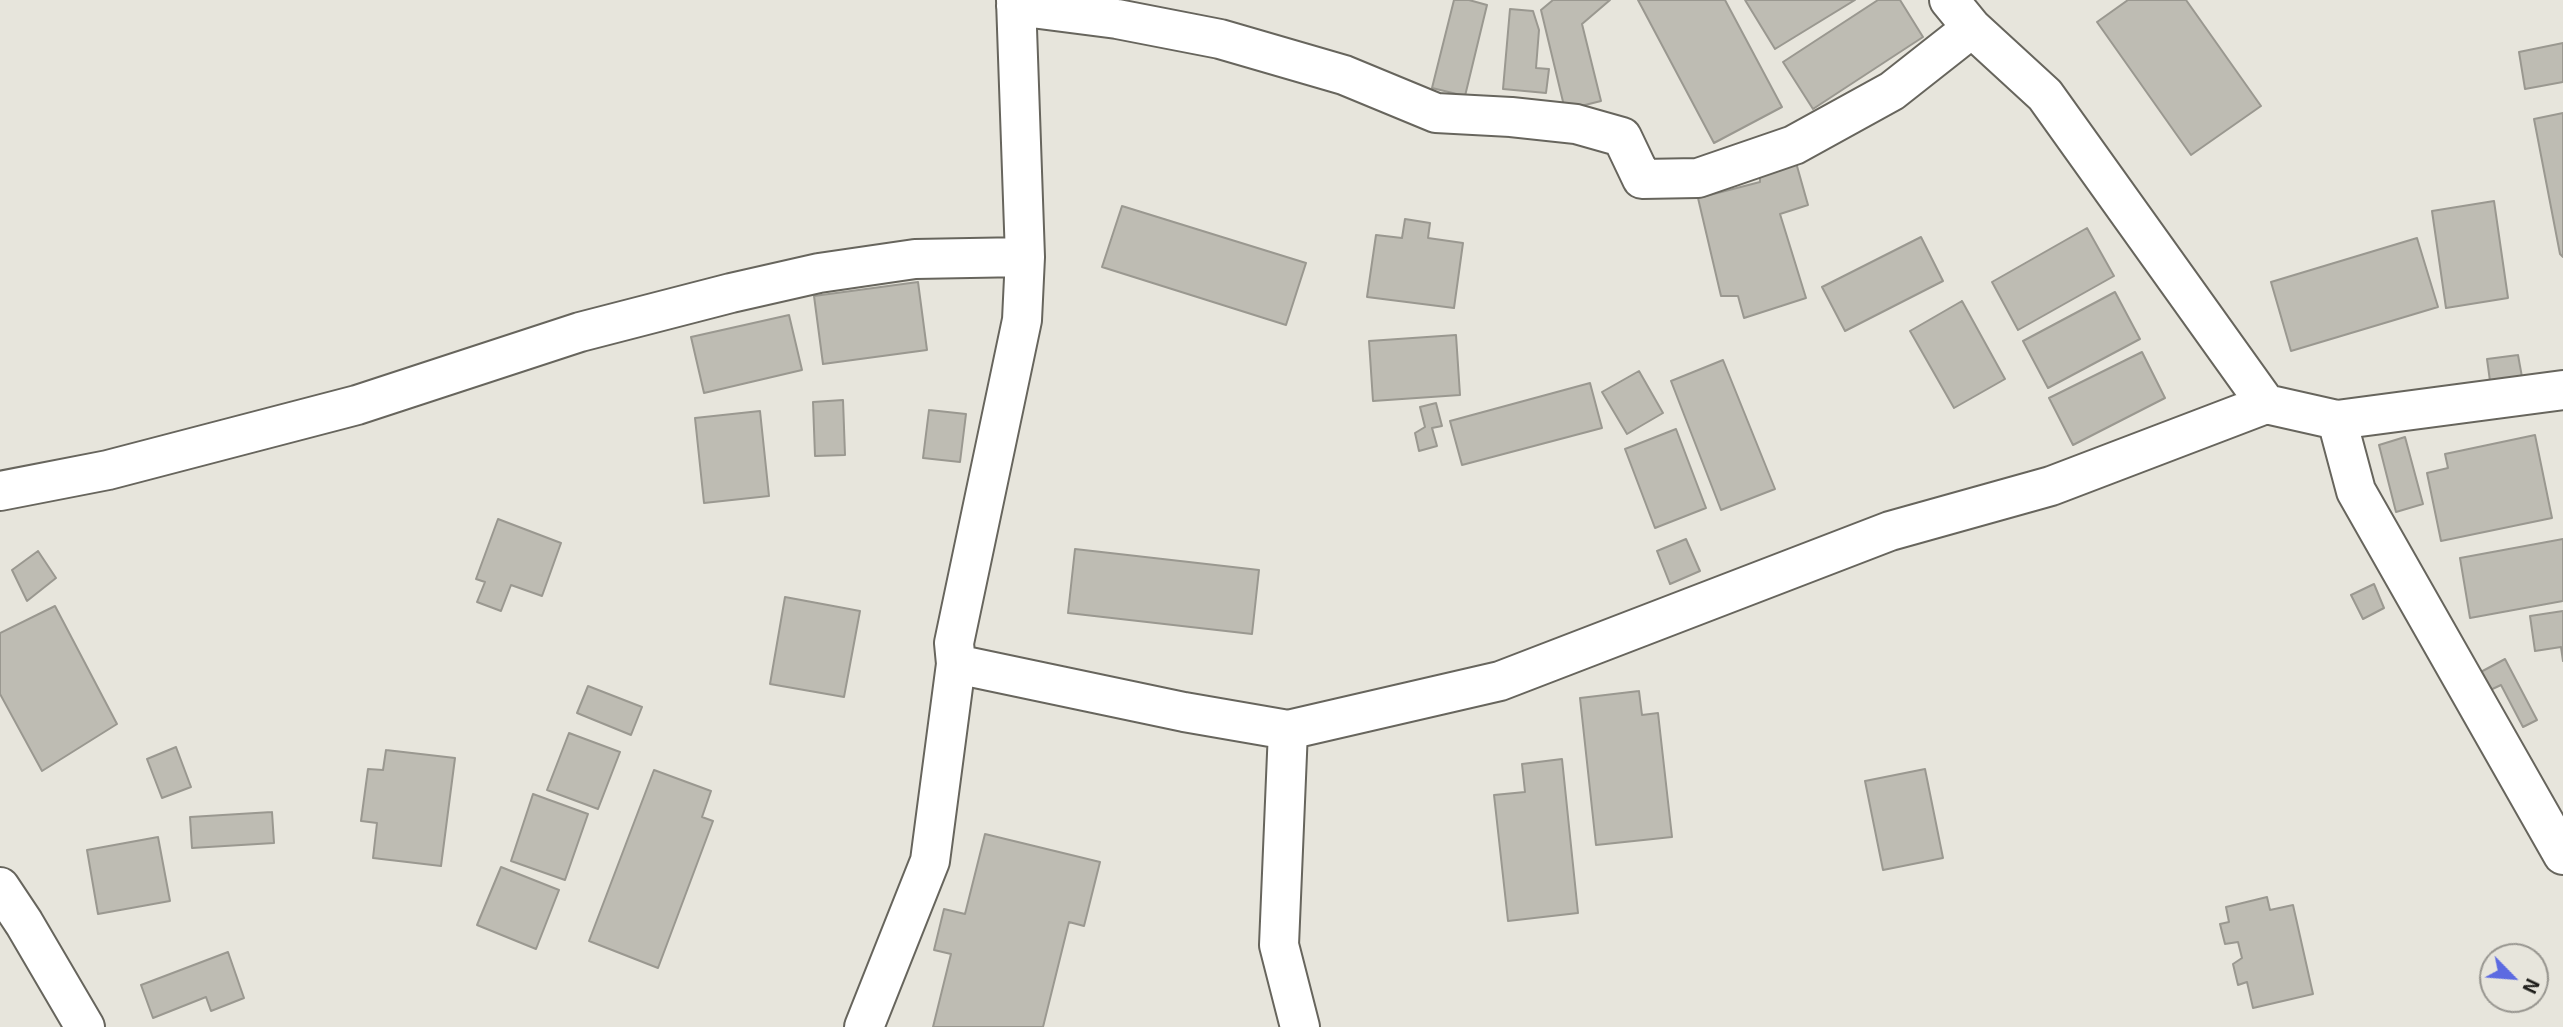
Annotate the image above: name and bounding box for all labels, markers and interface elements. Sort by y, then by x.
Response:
north arrow [2479,943,2549,1013]
text: N [2518,975,2545,997]

